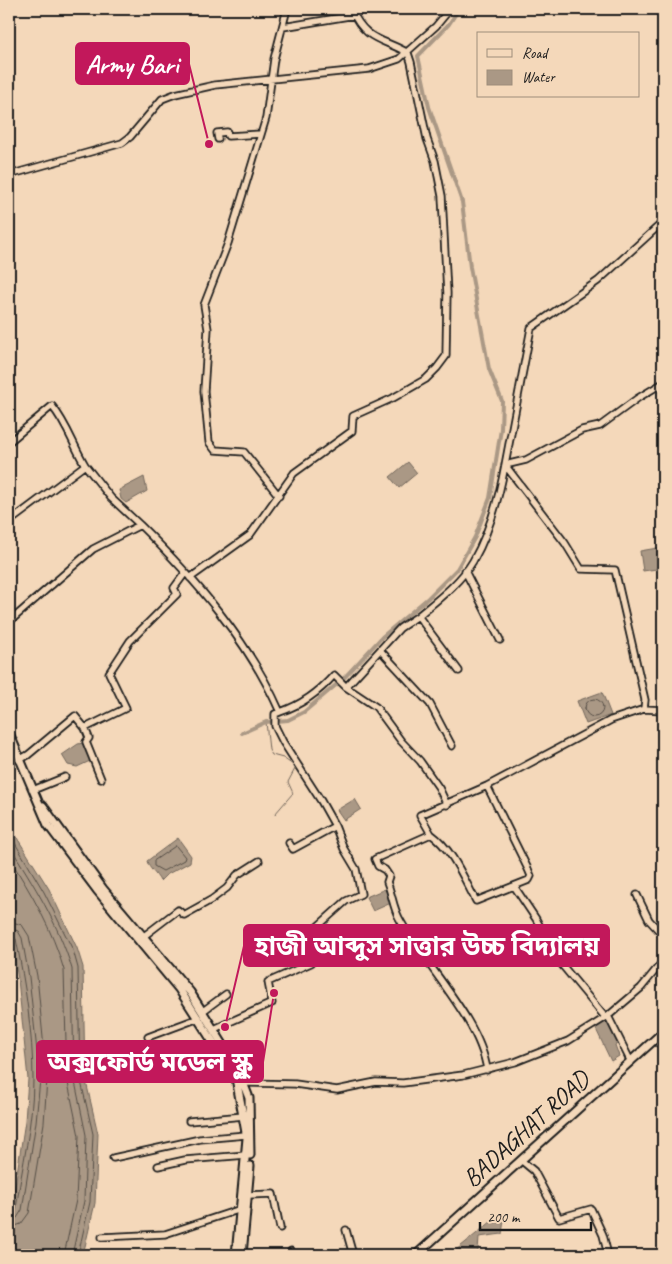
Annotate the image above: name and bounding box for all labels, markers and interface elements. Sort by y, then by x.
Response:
legend [477,32,640,98]
callout: Army Bari [76,43,189,84]
text: Road [522,44,549,63]
text: Army Bari [85,48,181,81]
text: Water [522,68,556,87]
callout: হাজী আব্দুস সাত্তার উচ্চ বিদ্যালয় [244,925,609,966]
text: হাজী আব্দুস সাত্তার উচ্চ বিদ্যালয় [253,930,601,963]
callout: অক্সফোর্ড মডেল স্কুল [37,1041,263,1082]
text: অক্সফোর্ড মডেল স্কুল [46,1046,254,1080]
street label: BADAGHAT ROAD [456,1062,598,1194]
scale bar [480,1199,591,1231]
text: 200 m [487,1208,521,1227]

